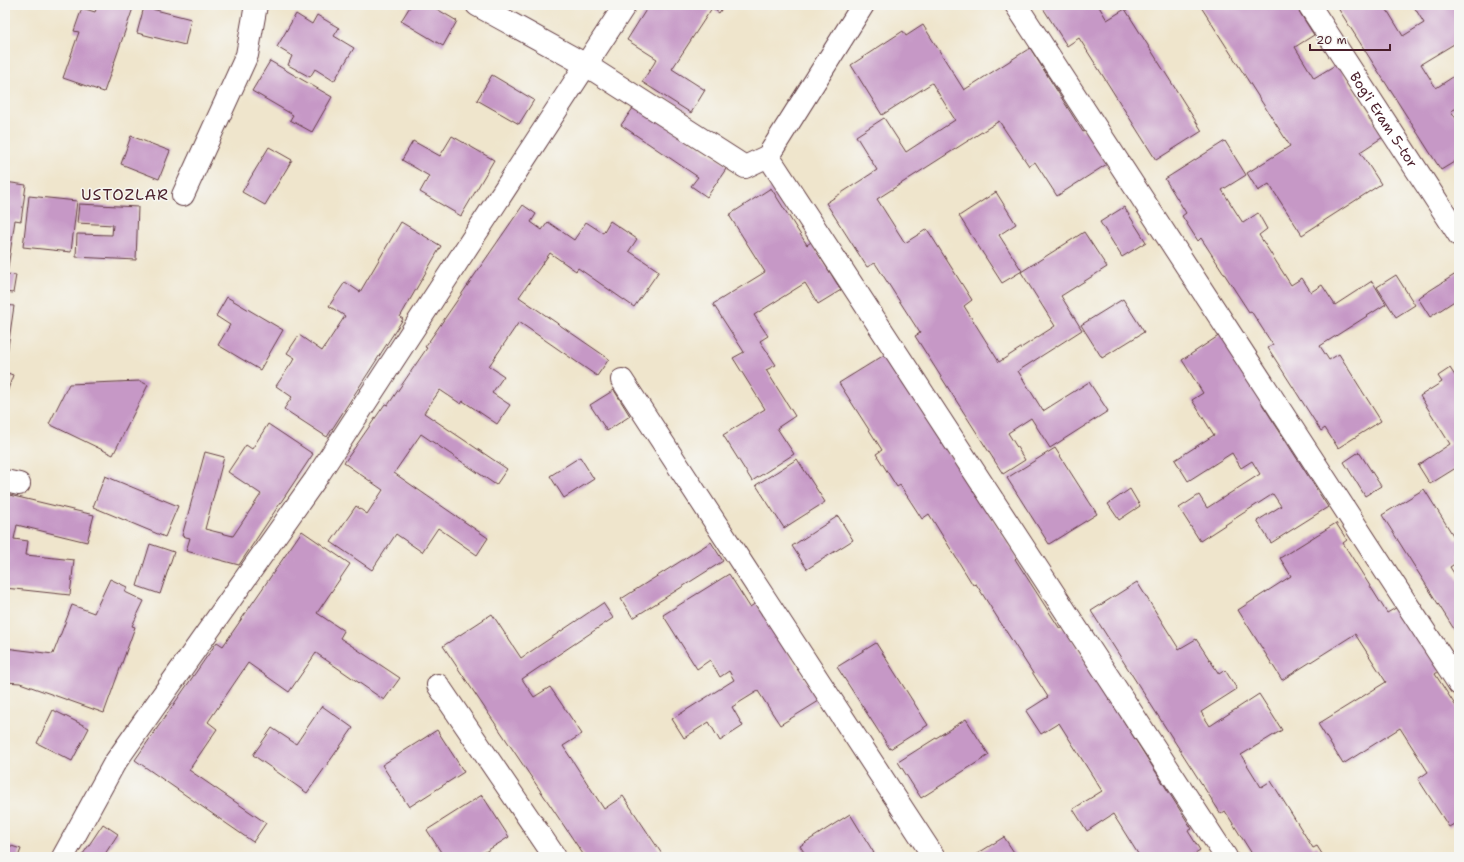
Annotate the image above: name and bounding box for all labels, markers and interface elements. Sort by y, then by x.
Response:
scale bar [1310,26,1390,52]
text: 20 m [1316,32,1347,48]
street label: Bog'i Eram 5-tor [1346,68,1422,171]
district label: USTOZLAR [81,184,169,205]

